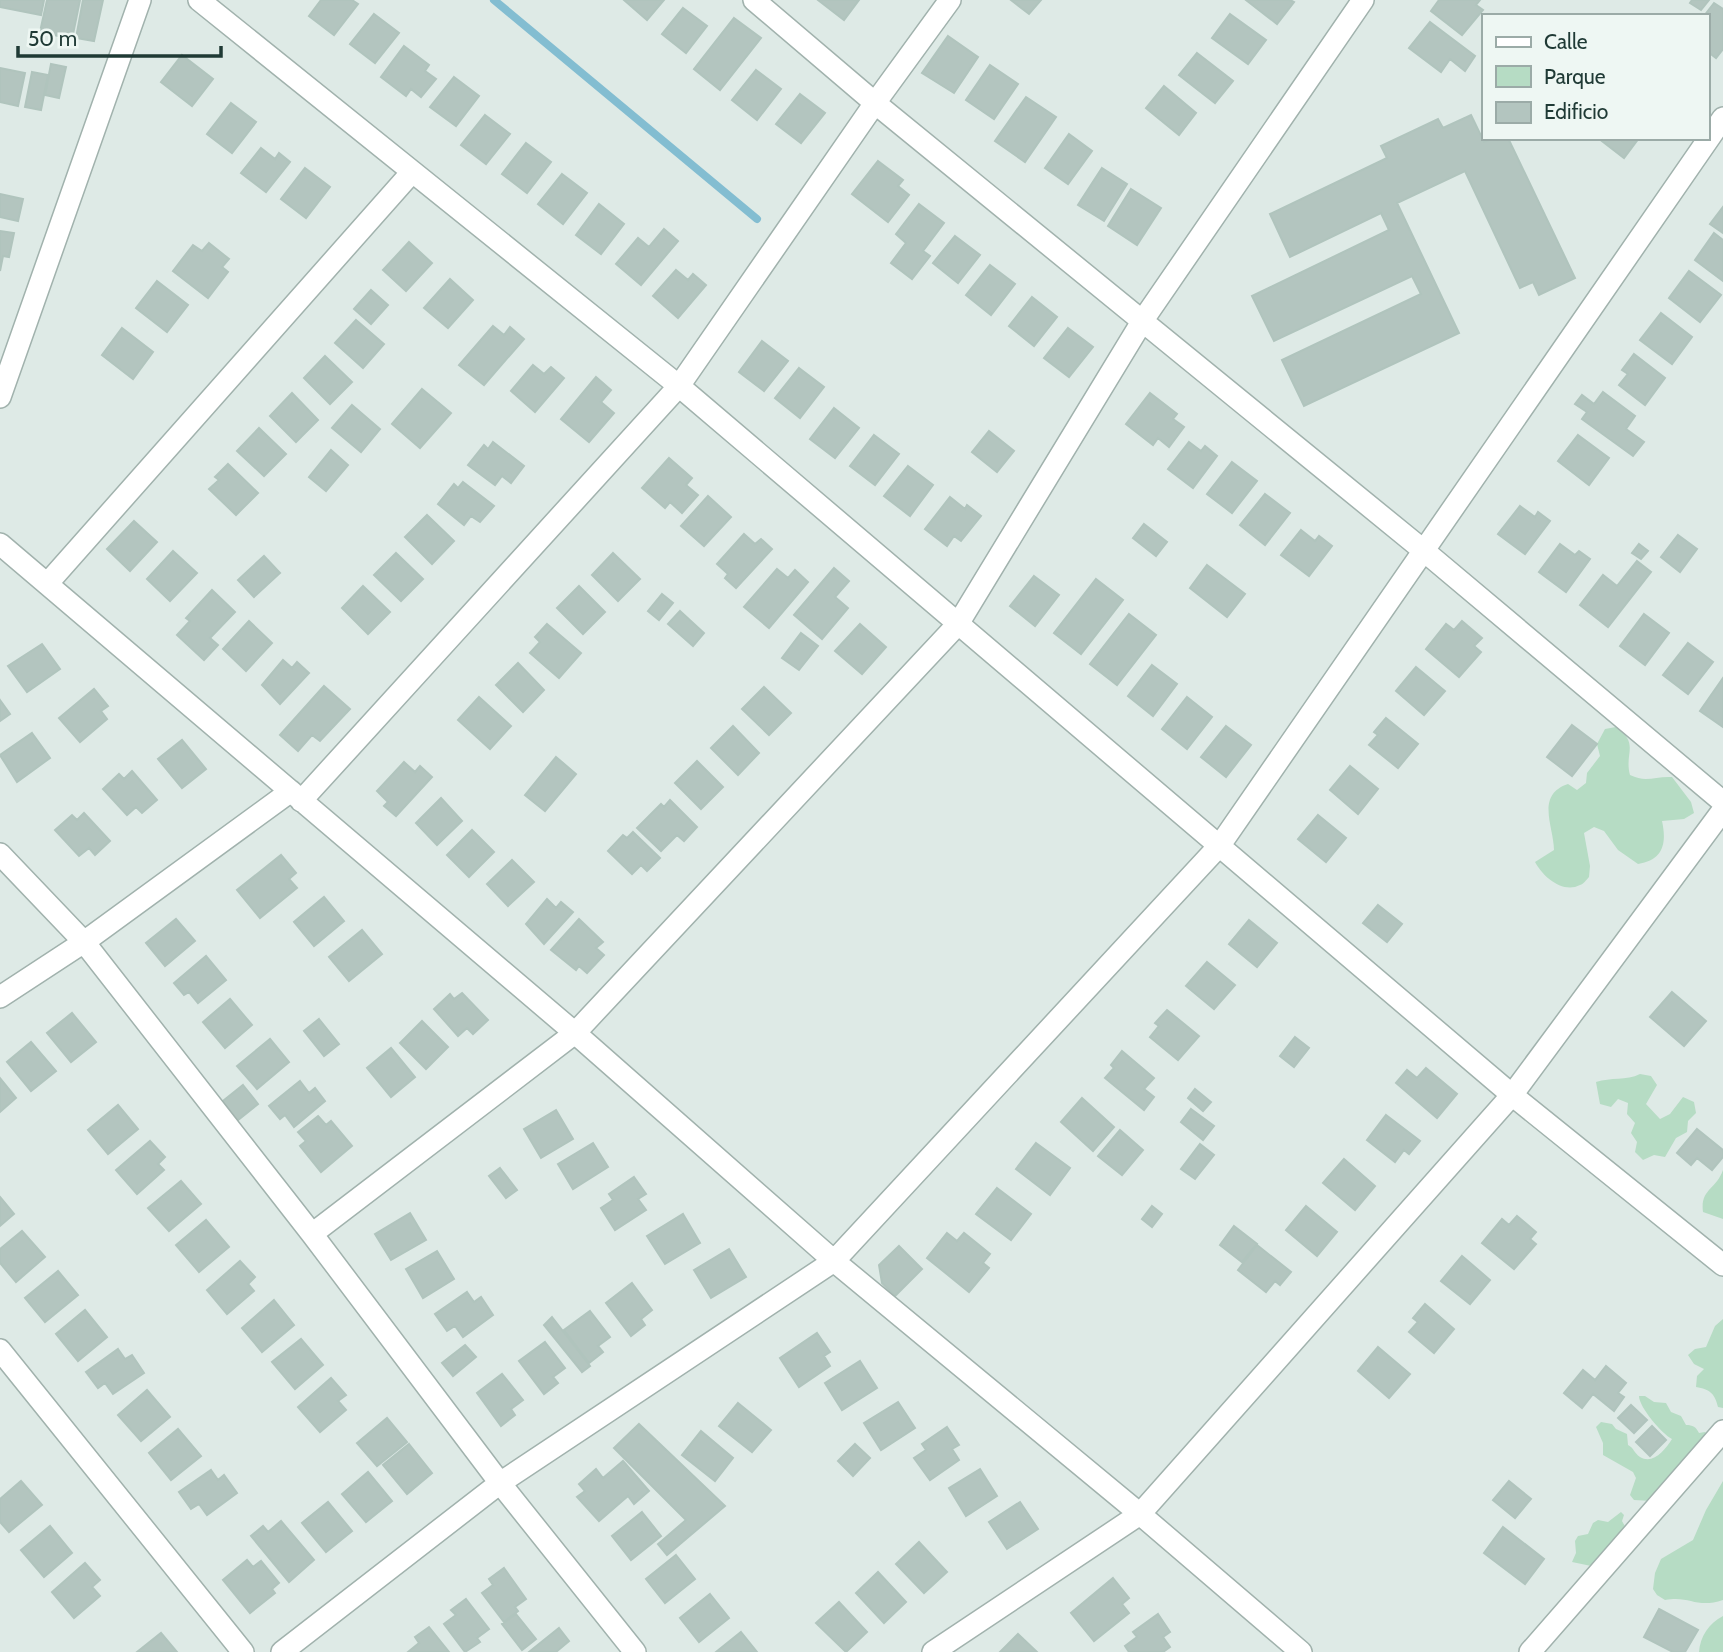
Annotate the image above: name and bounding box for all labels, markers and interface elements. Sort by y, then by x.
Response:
scale bar [18,14,220,58]
legend [1482,14,1709,140]
text: 50 m [28,26,77,51]
text: Calle [1544,29,1588,54]
text: Parque [1544,64,1606,89]
text: Edificio [1544,99,1608,124]

